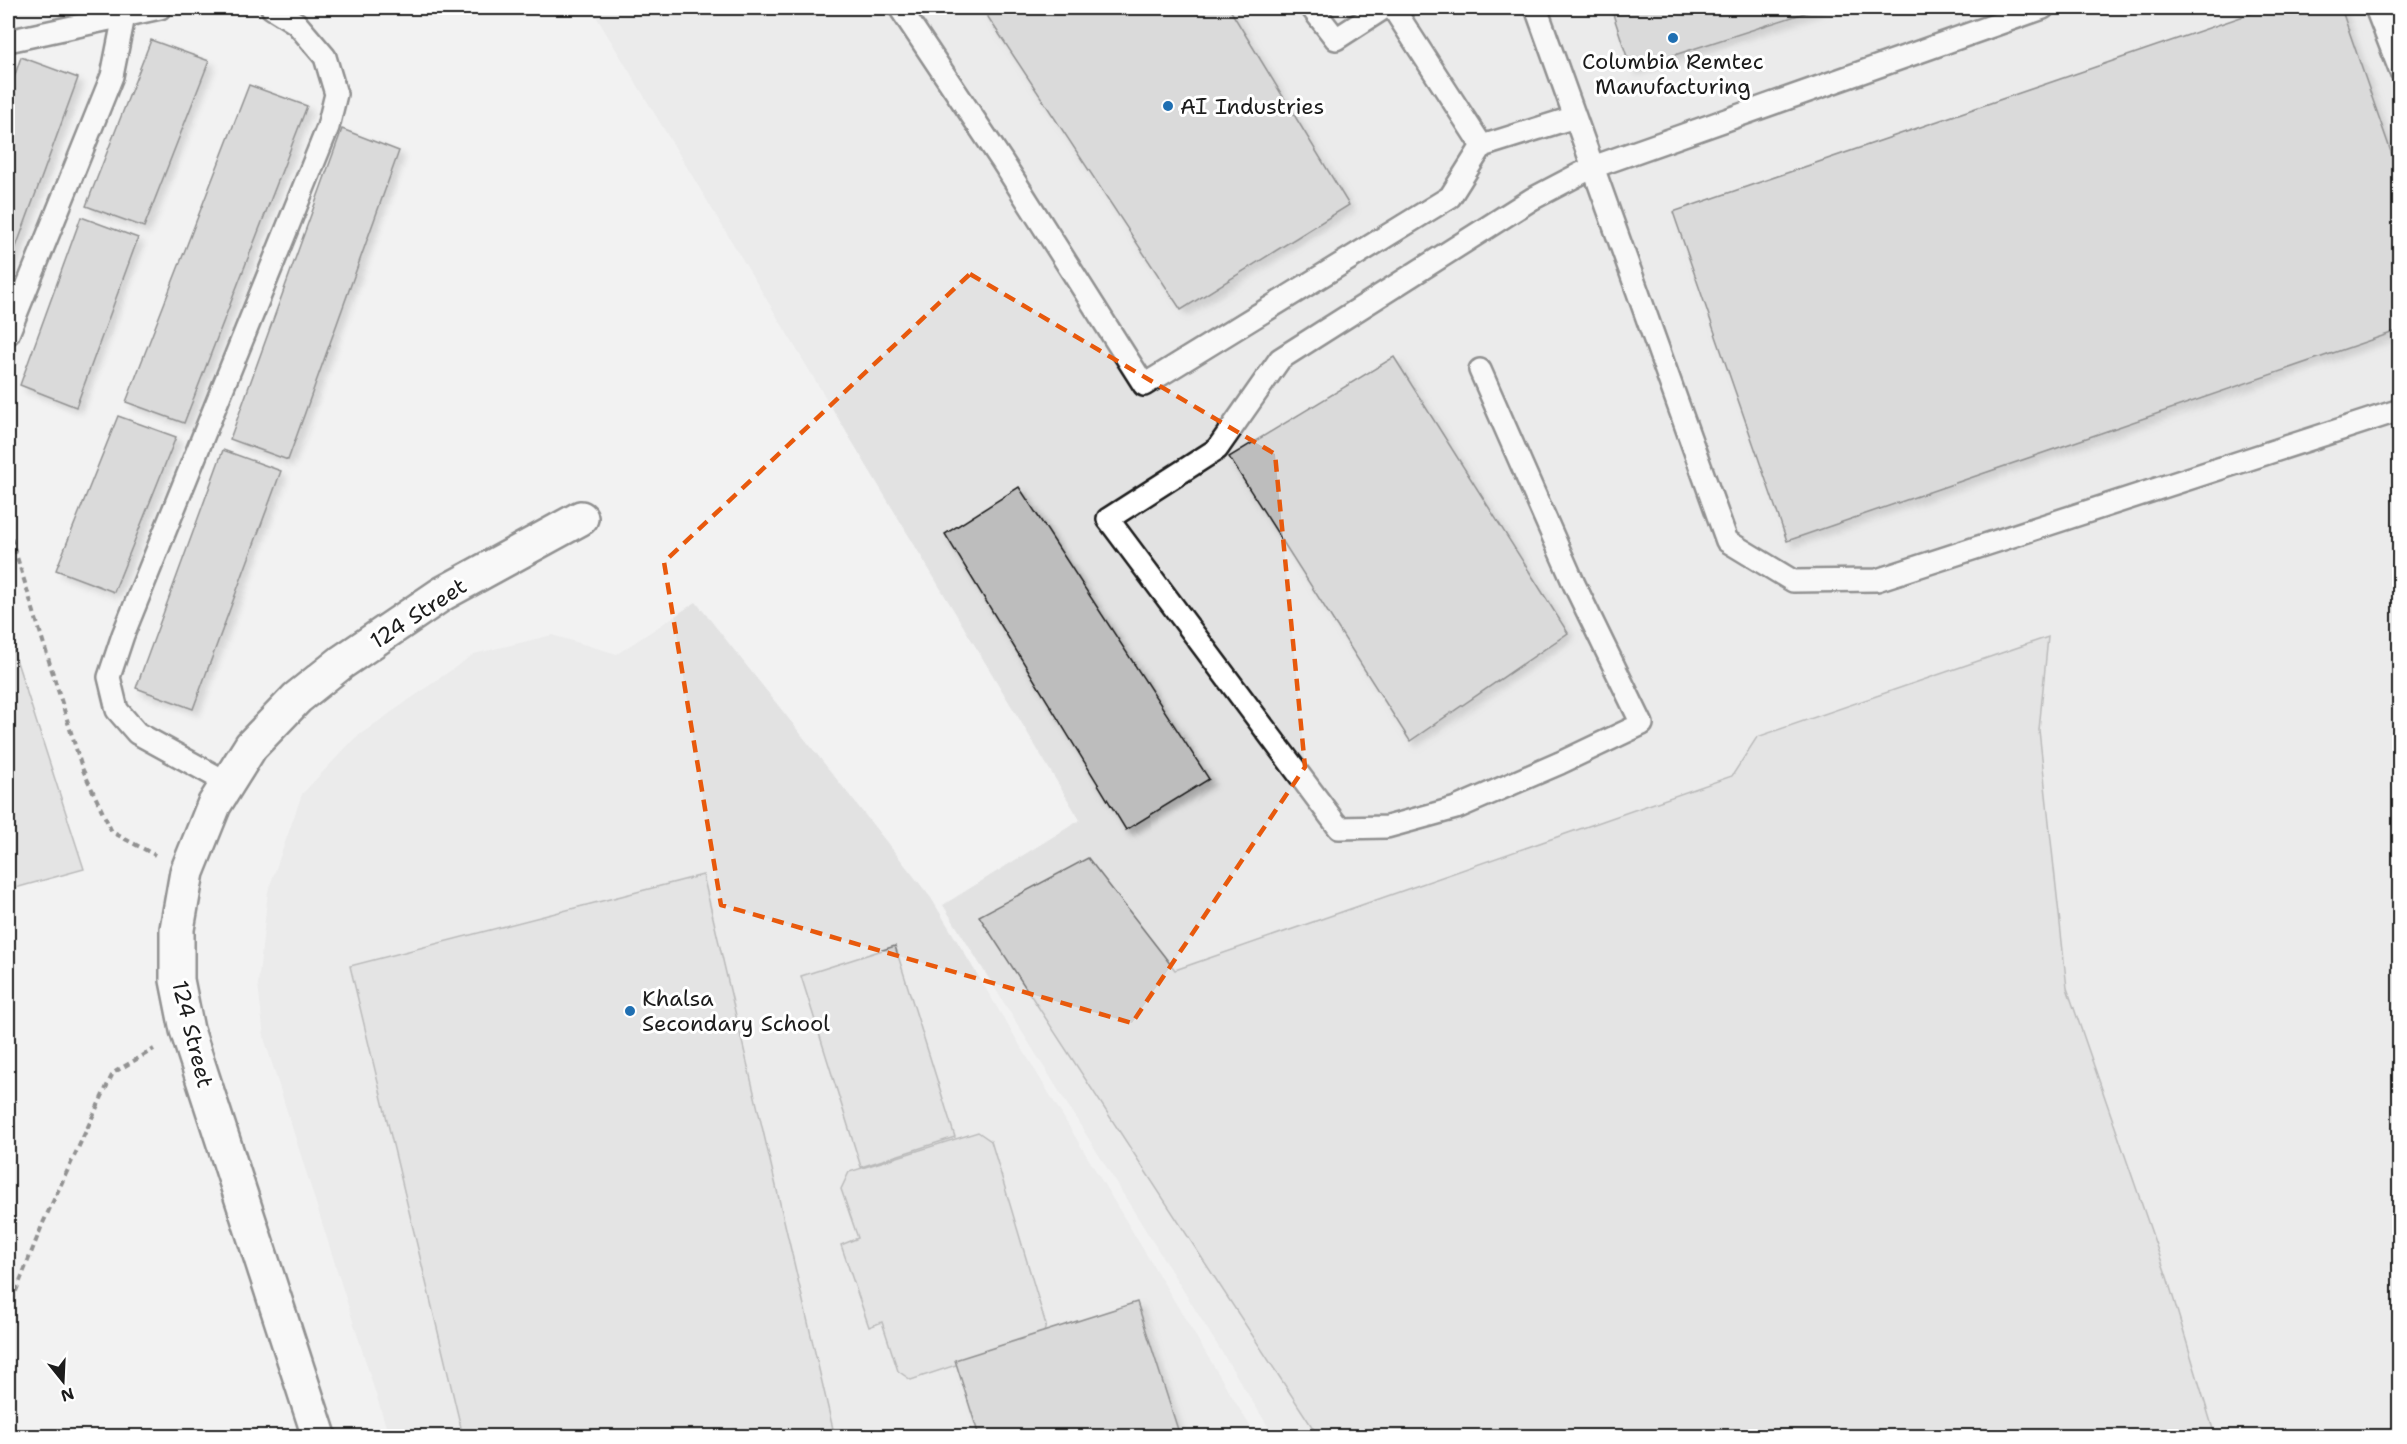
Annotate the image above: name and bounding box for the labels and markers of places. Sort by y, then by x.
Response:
marker: Columbia Remtec Manufacturing [1666,31,1680,45]
place label: Columbia Remtec Manufacturing [1582,47,1764,101]
place label: AI Industries [1180,92,1324,121]
marker: AI Industries [1161,99,1175,113]
place label: Khalsa Secondary School [642,984,830,1038]
marker: Khalsa Secondary School [623,1004,637,1018]

